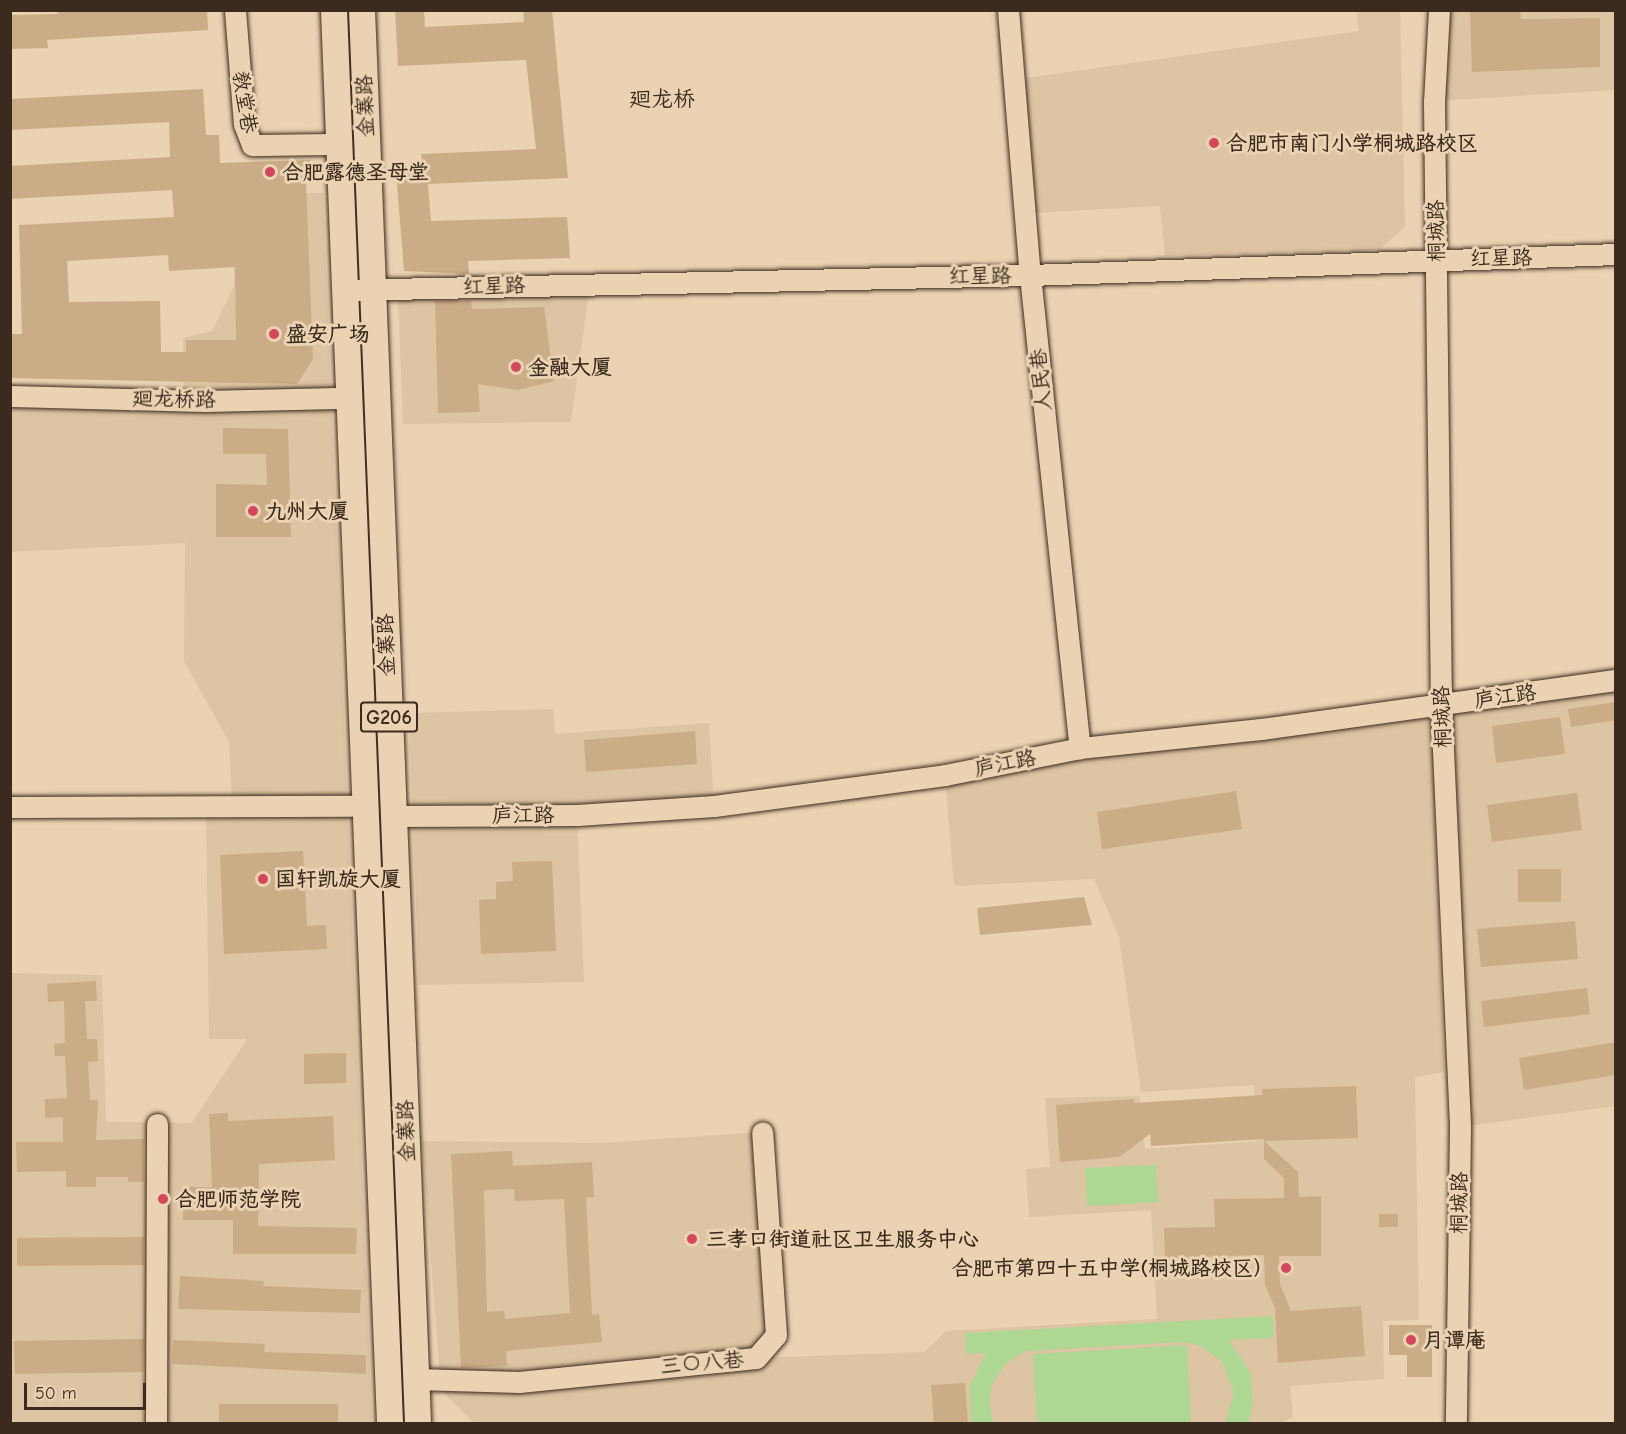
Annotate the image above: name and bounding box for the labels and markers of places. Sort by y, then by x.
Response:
place label: 合肥市南门小学桐城路校区 [1226,130,1478,156]
marker: 合肥市南门小学桐城路校区 [1207,136,1221,150]
place label: 合肥露德圣母堂 [282,159,429,185]
marker: 合肥露德圣母堂 [263,165,277,179]
place label: 盛安广场 [286,321,370,347]
marker: 盛安广场 [267,327,281,341]
place label: 金融大厦 [528,354,612,380]
marker: 金融大厦 [509,360,523,374]
place label: 九州大厦 [265,498,349,524]
marker: 九州大厦 [246,504,260,518]
place label: 国轩凯旋大厦 [275,866,401,892]
marker: 国轩凯旋大厦 [256,872,270,886]
place label: 合肥师范学院 [175,1186,301,1212]
marker: 合肥师范学院 [156,1192,170,1206]
place label: 三孝口街道社区卫生服务中心 [706,1226,979,1252]
marker: 三孝口街道社区卫生服务中心 [683,1230,701,1248]
place label: 合肥市第四十五中学(桐城路校区） [952,1255,1274,1281]
marker: 合肥市第四十五中学(桐城路校区） [1279,1261,1293,1275]
place label: 月谭庵 [1423,1327,1486,1353]
marker: 月谭庵 [1404,1333,1418,1347]

